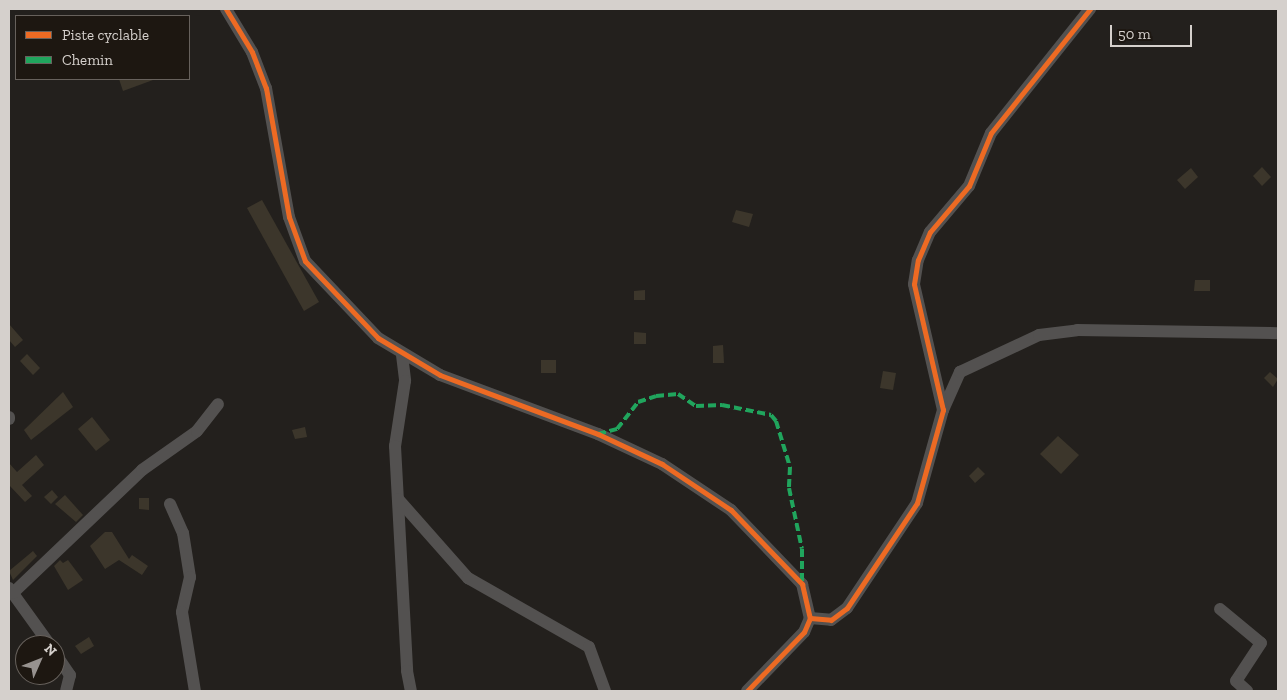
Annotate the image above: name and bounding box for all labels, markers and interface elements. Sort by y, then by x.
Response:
legend [15,15,190,80]
scale bar [1112,15,1194,47]
text: 50 m [1118,25,1151,43]
text: Piste cyclable [62,26,149,44]
text: Chemin [62,51,113,69]
north arrow [15,635,65,685]
text: N [41,640,60,660]

